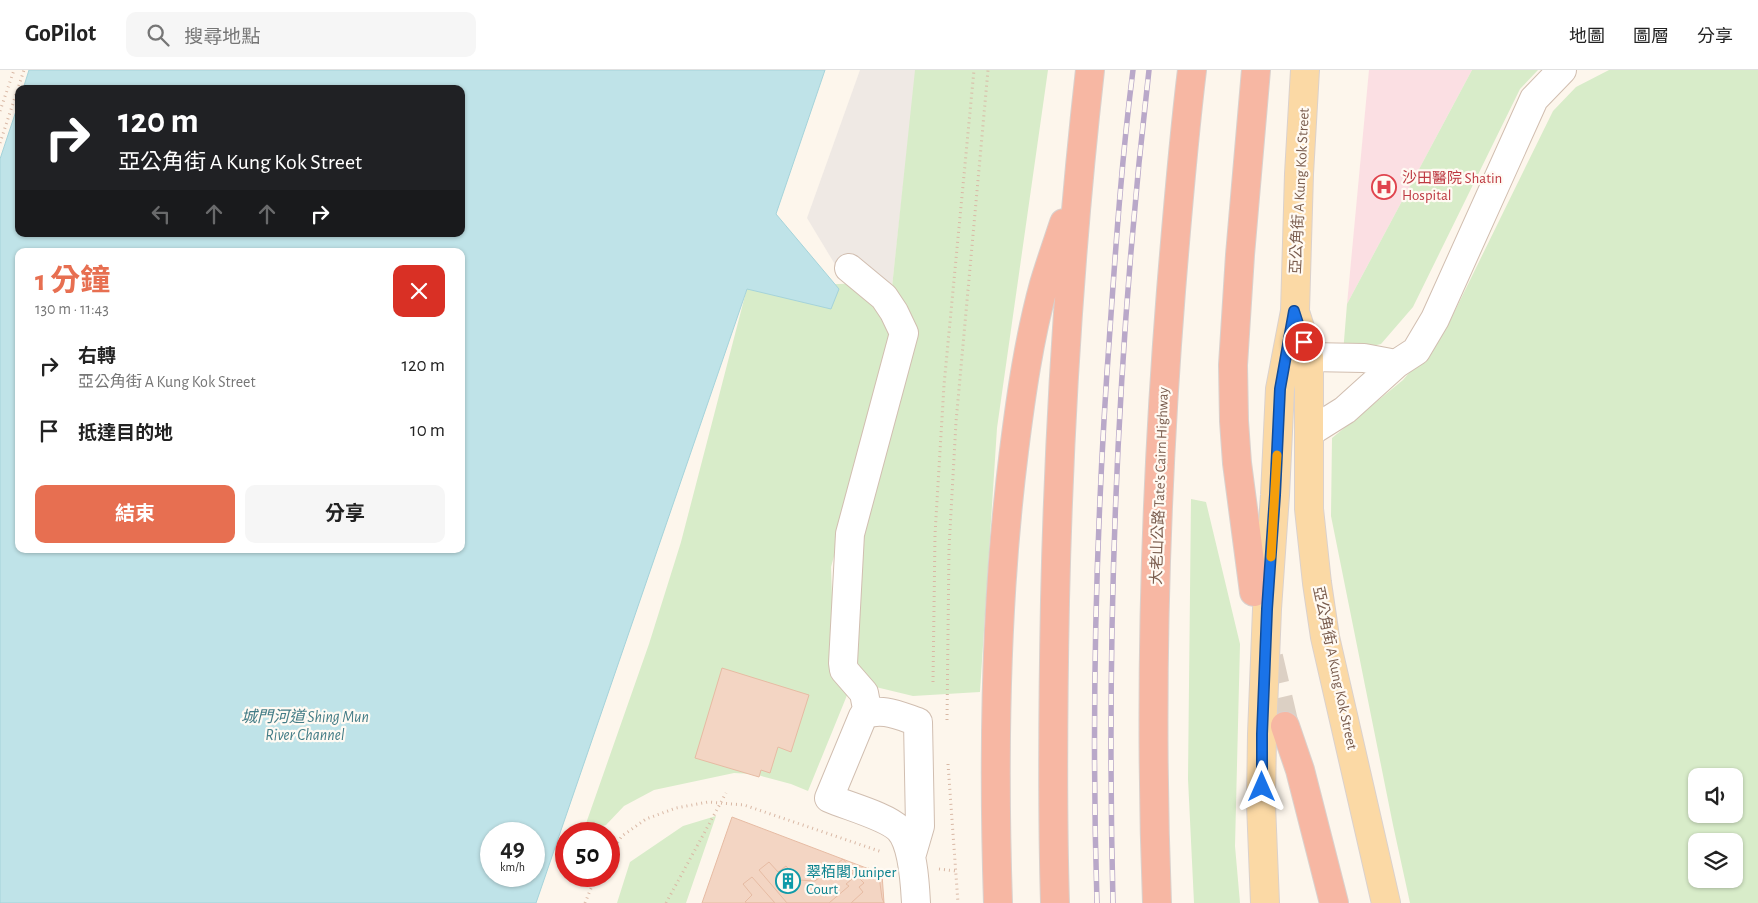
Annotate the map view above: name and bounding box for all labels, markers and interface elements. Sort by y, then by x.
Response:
search box [126,12,476,57]
icon: search [144,21,172,49]
text: GoPilot [25,22,96,46]
text: 搜尋地點 [184,28,260,47]
text: 地圖 [1569,28,1605,46]
text: 圖層 [1633,28,1669,46]
text: 分享 [1697,28,1733,46]
text: 120 m [118,104,199,139]
icon: right [35,105,100,170]
street label: 亞公角街 A Kung Kok Street [1287,107,1312,275]
text: 亞公角街 A Kung Kok Street [118,151,362,173]
place label: 沙田醫院 Shatin Hospital [1402,170,1502,203]
hospital icon: 沙田醫院 Shatin Hospital [1371,174,1397,200]
icon: left [147,200,175,228]
icon: ahead [200,200,228,228]
icon: ahead [253,200,281,228]
icon: right [306,200,334,228]
button: close [393,265,445,317]
text: 1 分鐘 [35,266,110,296]
text: 130 m · 11:43 [35,301,109,317]
pin [1283,321,1325,363]
icon: arrive [1290,328,1318,356]
text: 右轉 [78,347,116,366]
icon: right [35,352,63,380]
text: 120 m [401,356,445,375]
text: 亞公角街 A Kung Kok Street [78,374,256,390]
street label: 大老山公路 Tate's Cairn Highway [1148,386,1171,585]
icon: arrive [35,417,63,445]
text: 10 m [410,421,445,440]
text: 抵達目的地 [78,424,173,443]
button: 結束 [35,485,235,543]
button: 分享 [245,485,445,543]
street label: 亞公角街 A Kung Kok Street [1310,585,1361,751]
water label: 城門河道 Shing Mun River Channel [241,708,369,743]
position arrow [1235,760,1287,812]
map controls [1688,768,1743,888]
button: sound [1688,768,1743,823]
speed limit sign: 50 [555,822,620,887]
button: layers [1688,833,1743,888]
text: 49 [500,836,525,861]
text: km/h [500,861,525,873]
place label: 翠栢閣 Juniper Court [806,864,896,897]
building icon: 翠栢閣 Juniper Court [775,868,801,894]

